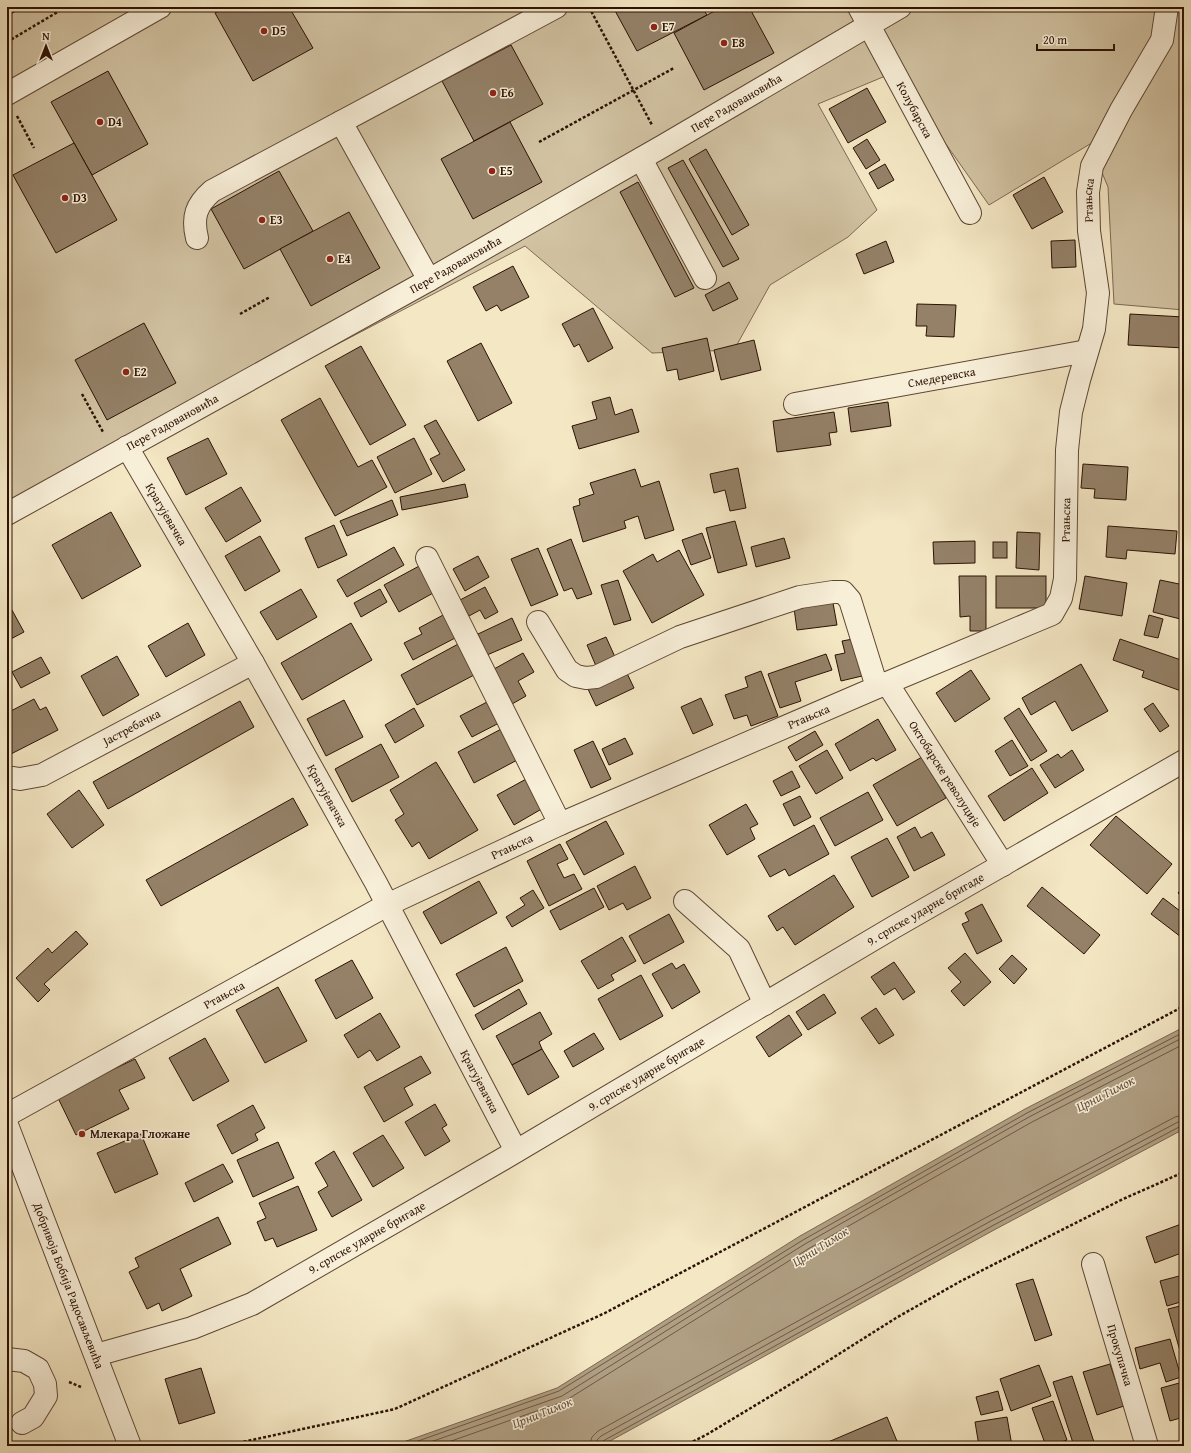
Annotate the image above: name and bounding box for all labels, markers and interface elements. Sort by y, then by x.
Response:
place label: E7 [662,18,675,35]
place label: D5 [272,22,286,39]
marker: E7 [649,22,659,32]
north arrow [26,26,66,66]
marker: D5 [259,26,269,36]
scale bar [1037,26,1114,52]
text: N [42,28,50,44]
text: 20 m [1043,31,1067,48]
place label: E8 [732,34,745,51]
marker: E8 [719,38,729,48]
street label: Пере Радовановића [687,69,785,136]
street label: Колубарска [893,78,937,141]
place label: E6 [501,84,514,101]
marker: E6 [488,88,498,98]
place label: D4 [108,113,122,130]
marker: D4 [95,117,105,127]
place label: E5 [500,162,513,179]
marker: E5 [487,166,497,176]
street label: Ртањска [1079,177,1098,223]
place label: D3 [73,189,87,206]
marker: D3 [60,193,70,203]
place label: E3 [270,211,283,228]
marker: E3 [257,215,267,225]
street label: Пере Радовановића [406,231,504,297]
place label: E4 [338,250,351,267]
marker: E4 [325,254,335,264]
street label: Смедеревска [906,362,977,391]
place label: E2 [134,363,147,380]
marker: E2 [121,367,131,377]
street label: Пере Радовановића [123,389,222,454]
street label: Крагујевачка [142,480,192,549]
street label: Ртањска [1057,497,1074,542]
street label: Ртањска [785,700,832,733]
street label: Јастребачка [98,705,163,750]
street label: Октобарске револуције [905,717,986,831]
street label: Крагујевачка [303,761,352,830]
street label: Ртањска [488,829,536,863]
street label: 9. српске ударне бригаде [863,868,987,949]
street label: Ртањска [200,976,248,1013]
street label: 9. српске ударне бригаде [585,1032,708,1115]
street label: Крагујевачка [456,1046,504,1116]
water label: Црни Тимок [1073,1070,1138,1116]
place label: Млекара Гложане [90,1125,190,1142]
marker: Млекара Гложане [77,1129,87,1139]
street label: 9. српске ударне бригаде [305,1196,429,1278]
street label: Добривоја Бобија Радосављевића [29,1199,109,1371]
water label: Црни Тимок [788,1221,853,1271]
street label: Прокупачка [1103,1322,1138,1388]
water label: Црни Тимок [509,1392,576,1433]

